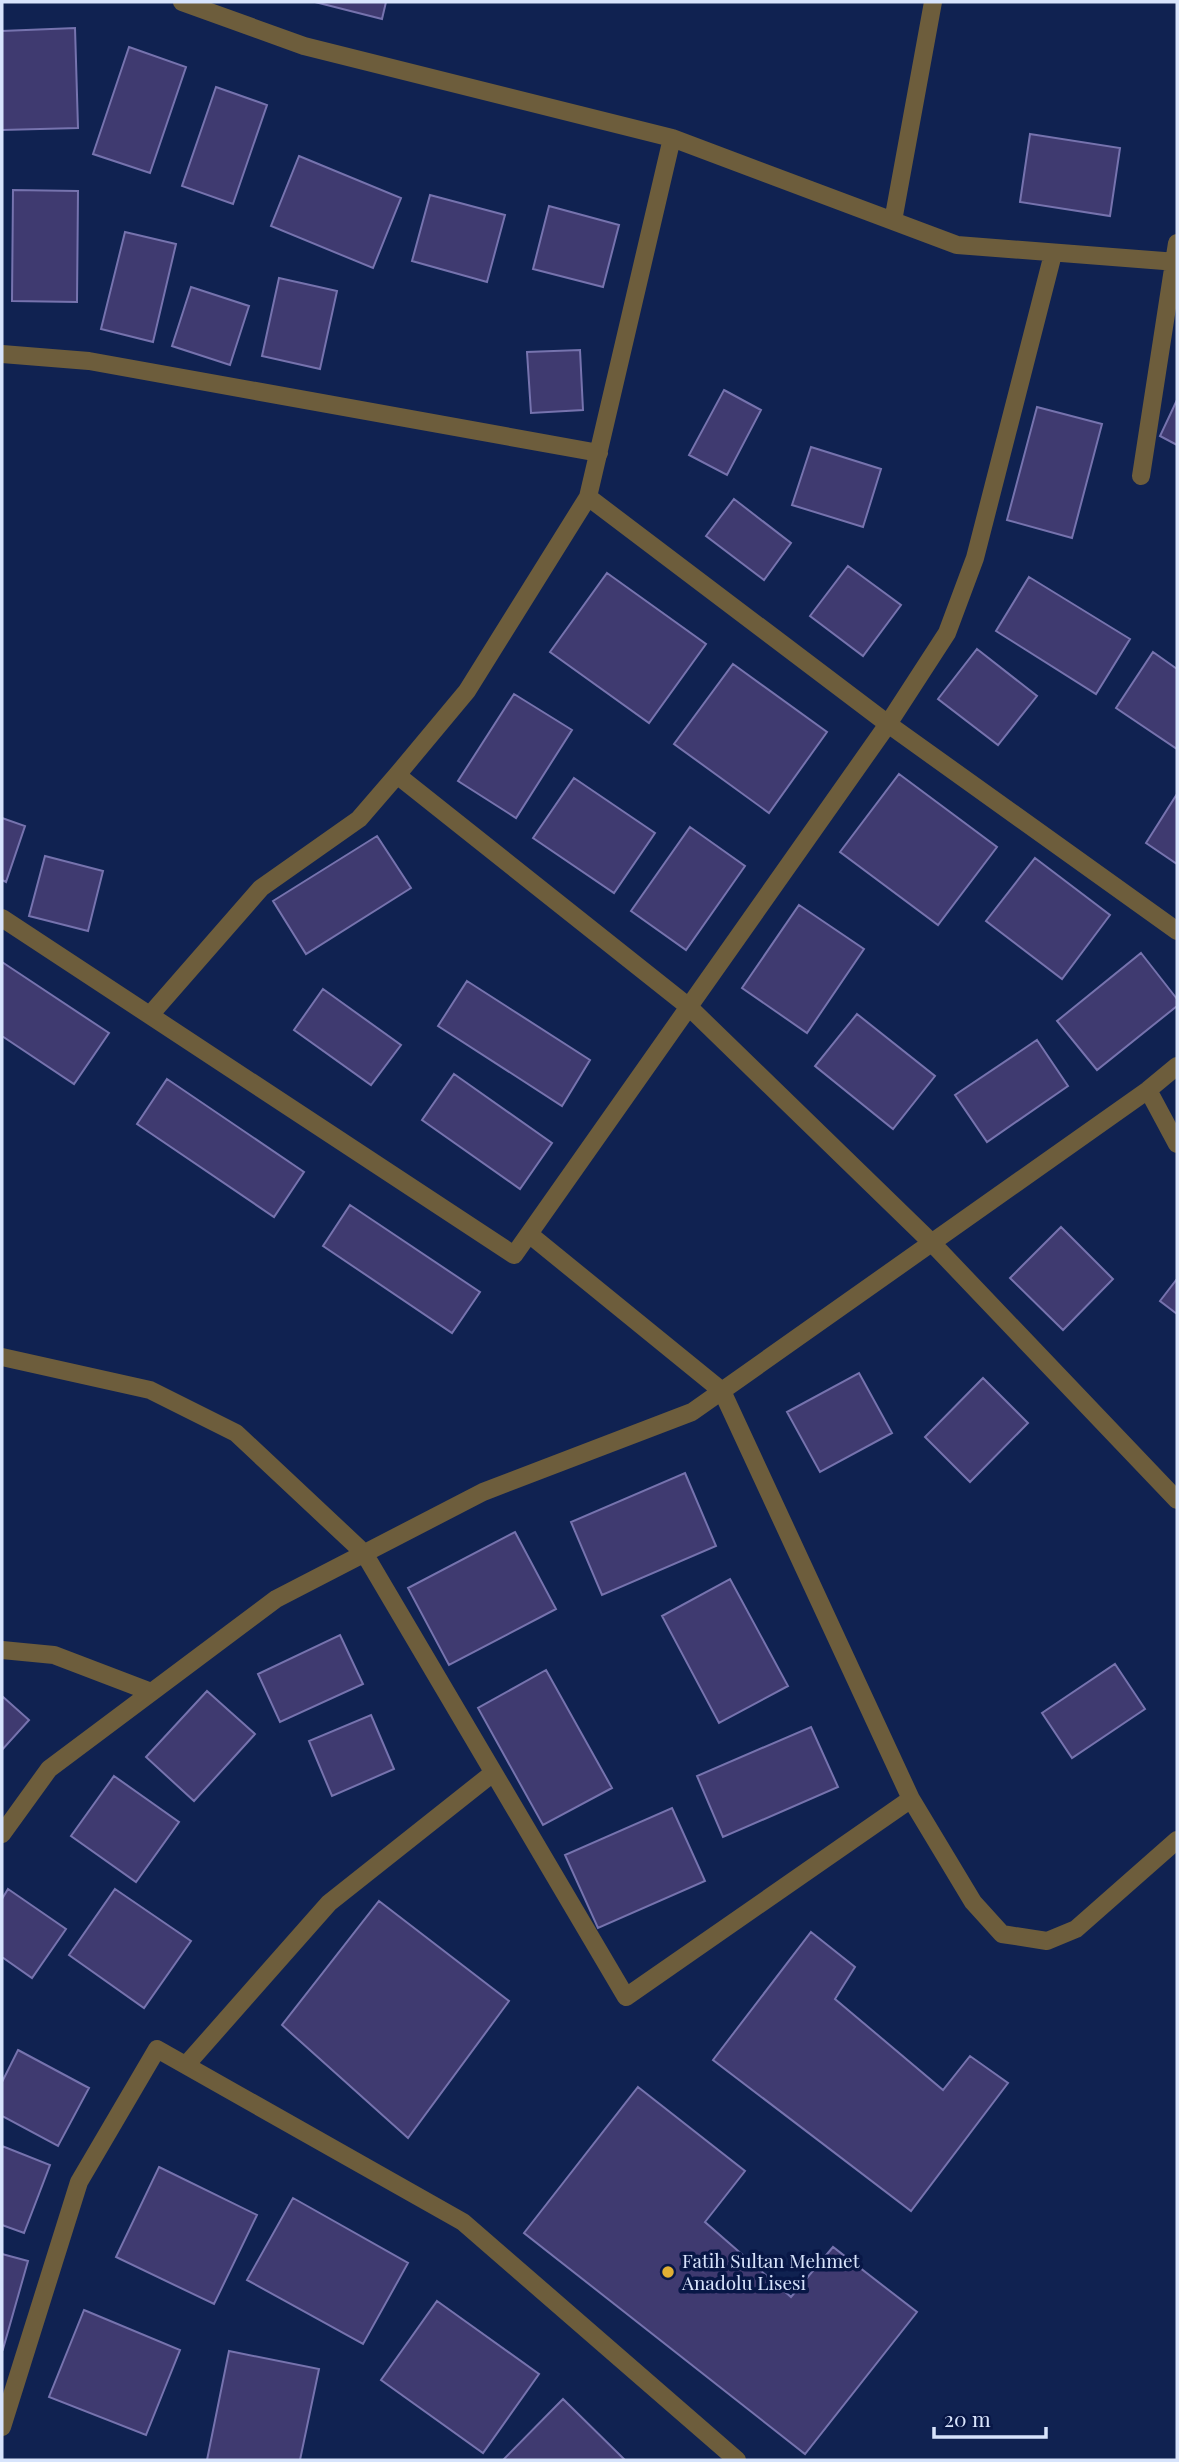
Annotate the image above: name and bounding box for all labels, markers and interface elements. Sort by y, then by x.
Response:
place label: Fatih Sultan Mehmet Anadolu Lisesi [681,2247,860,2295]
marker: Fatih Sultan Mehmet Anadolu Lisesi [660,2264,676,2280]
scale bar [934,2396,1046,2440]
text: 20 m [944,2404,991,2432]

